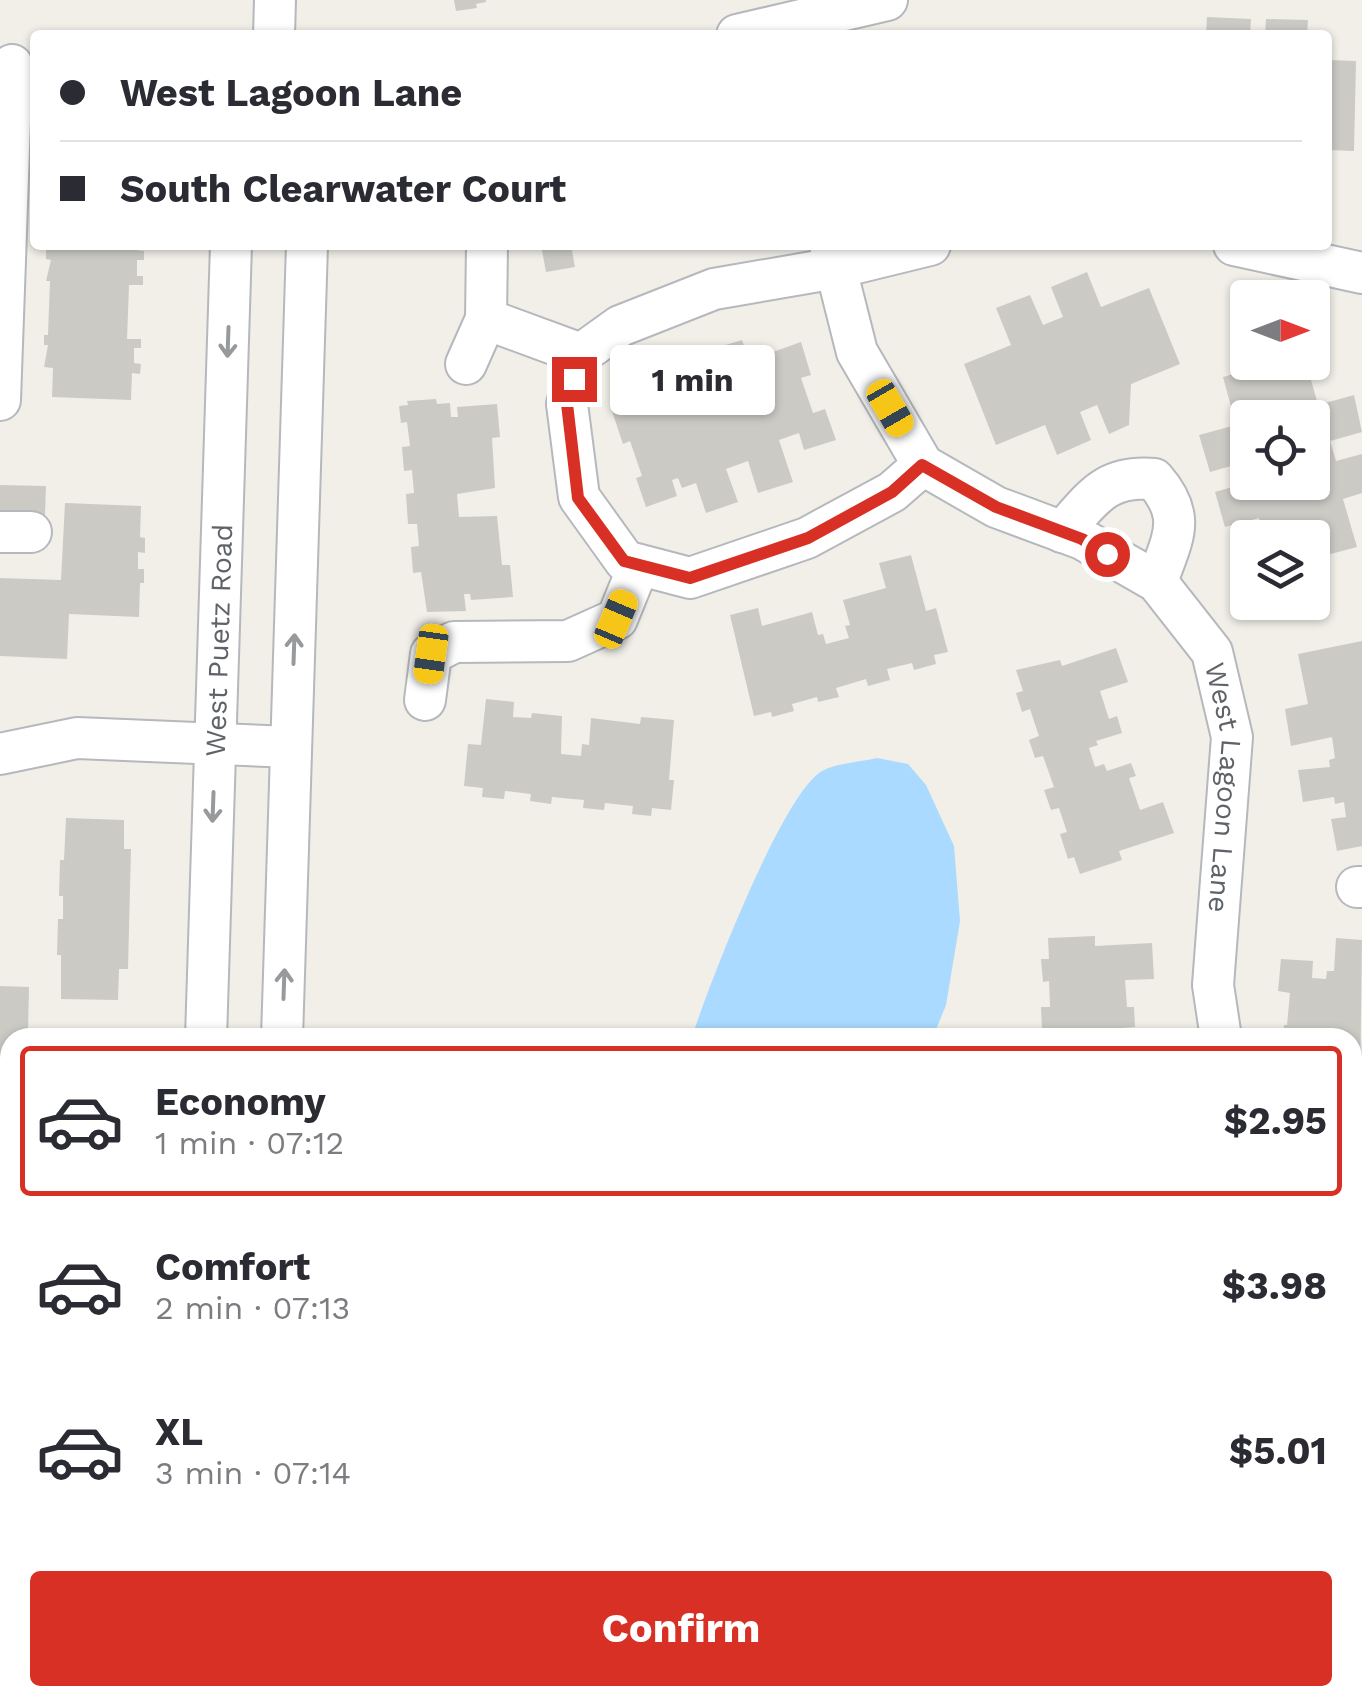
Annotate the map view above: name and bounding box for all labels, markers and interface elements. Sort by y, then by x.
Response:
text: West Lagoon Lane [120,71,462,115]
text: South Clearwater Court [120,167,566,211]
north arrow [1230,280,1330,380]
map controls [1230,280,1330,620]
one-way arrow [218,326,237,358]
callout: 1 min [609,344,774,414]
route end [552,357,597,402]
text: 1 min [651,361,734,399]
car [862,375,918,441]
button: locate [1230,400,1330,500]
button: layers [1230,520,1330,620]
street label: West Puetz Road [198,523,239,757]
route start [1085,532,1130,577]
car [590,586,642,652]
car [412,622,450,686]
one-way arrow [285,634,304,666]
street label: West Lagoon Lane [1198,659,1249,914]
one-way arrow [203,791,222,823]
one-way arrow [274,968,293,1000]
icon: car [35,1076,125,1166]
text: Economy [155,1080,326,1124]
text: $2.95 [1224,1099,1327,1143]
text: 1 min · 07:12 [155,1124,344,1162]
icon: car [35,1241,125,1331]
text: Comfort [155,1245,310,1289]
text: $3.98 [1222,1264,1327,1308]
text: 2 min · 07:13 [155,1289,350,1327]
icon: car [35,1406,125,1496]
text: XL [155,1410,203,1454]
text: $5.01 [1229,1429,1327,1473]
text: 3 min · 07:14 [155,1454,351,1492]
button: Confirm [30,1571,1332,1686]

